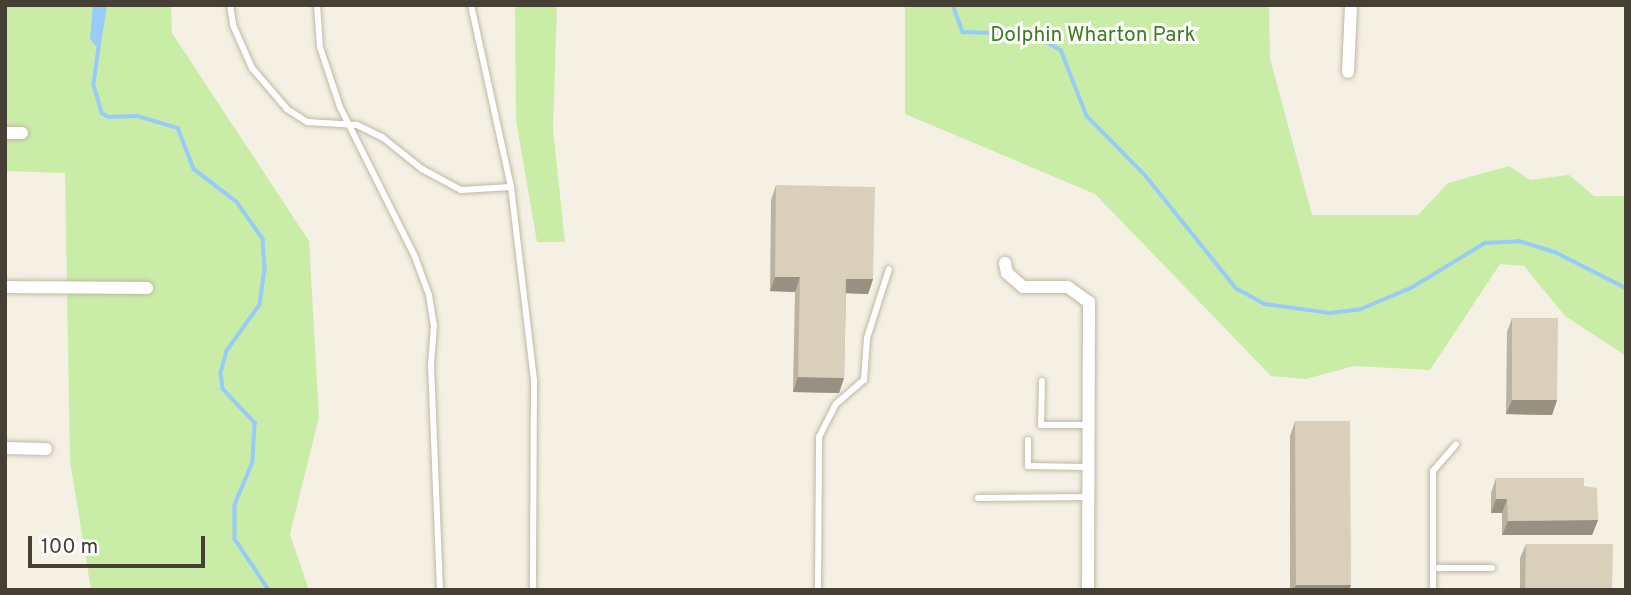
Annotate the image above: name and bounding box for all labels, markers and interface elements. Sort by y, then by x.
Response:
park label: Dolphin Wharton Park [990,23,1196,49]
scale bar [32,522,208,566]
text: 100 m [41,534,98,561]

